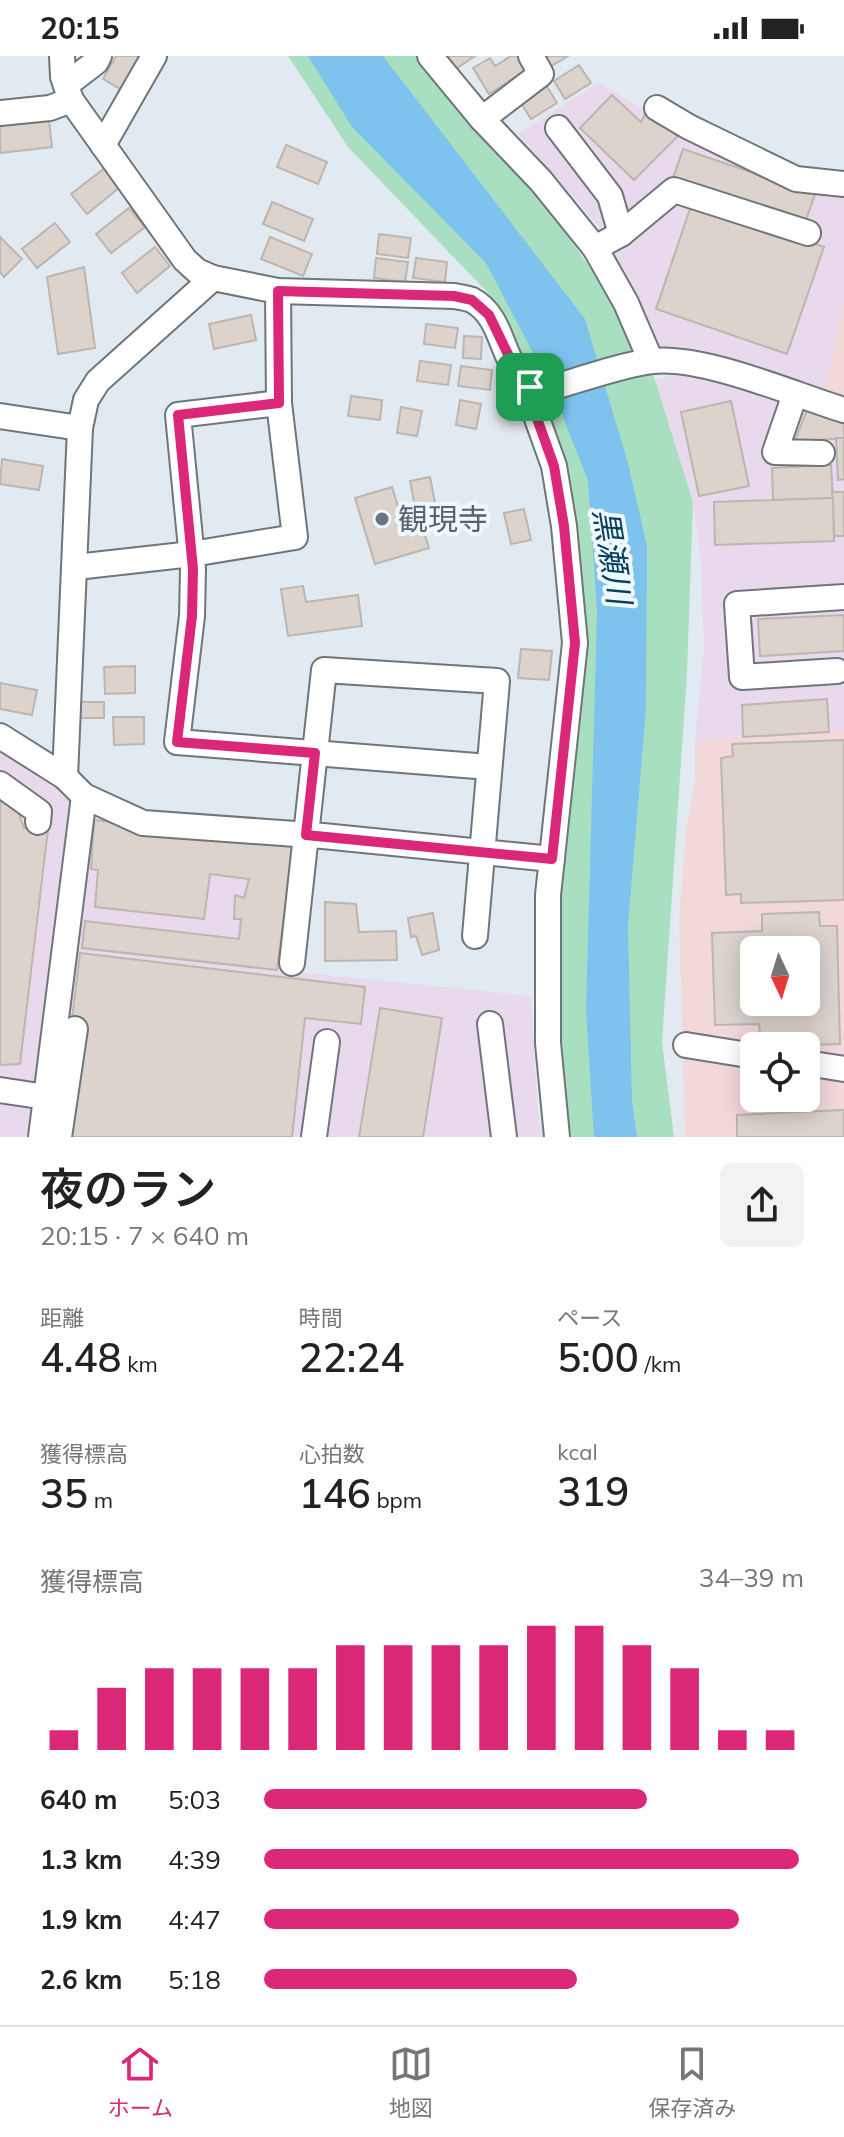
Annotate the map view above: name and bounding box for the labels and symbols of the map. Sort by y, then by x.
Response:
pin [496,353,564,421]
place label: 観現寺 [398,500,488,538]
water label: 黒瀬川 [586,505,641,609]
marker: 観現寺 [373,510,391,528]
north arrow [740,936,820,1016]

